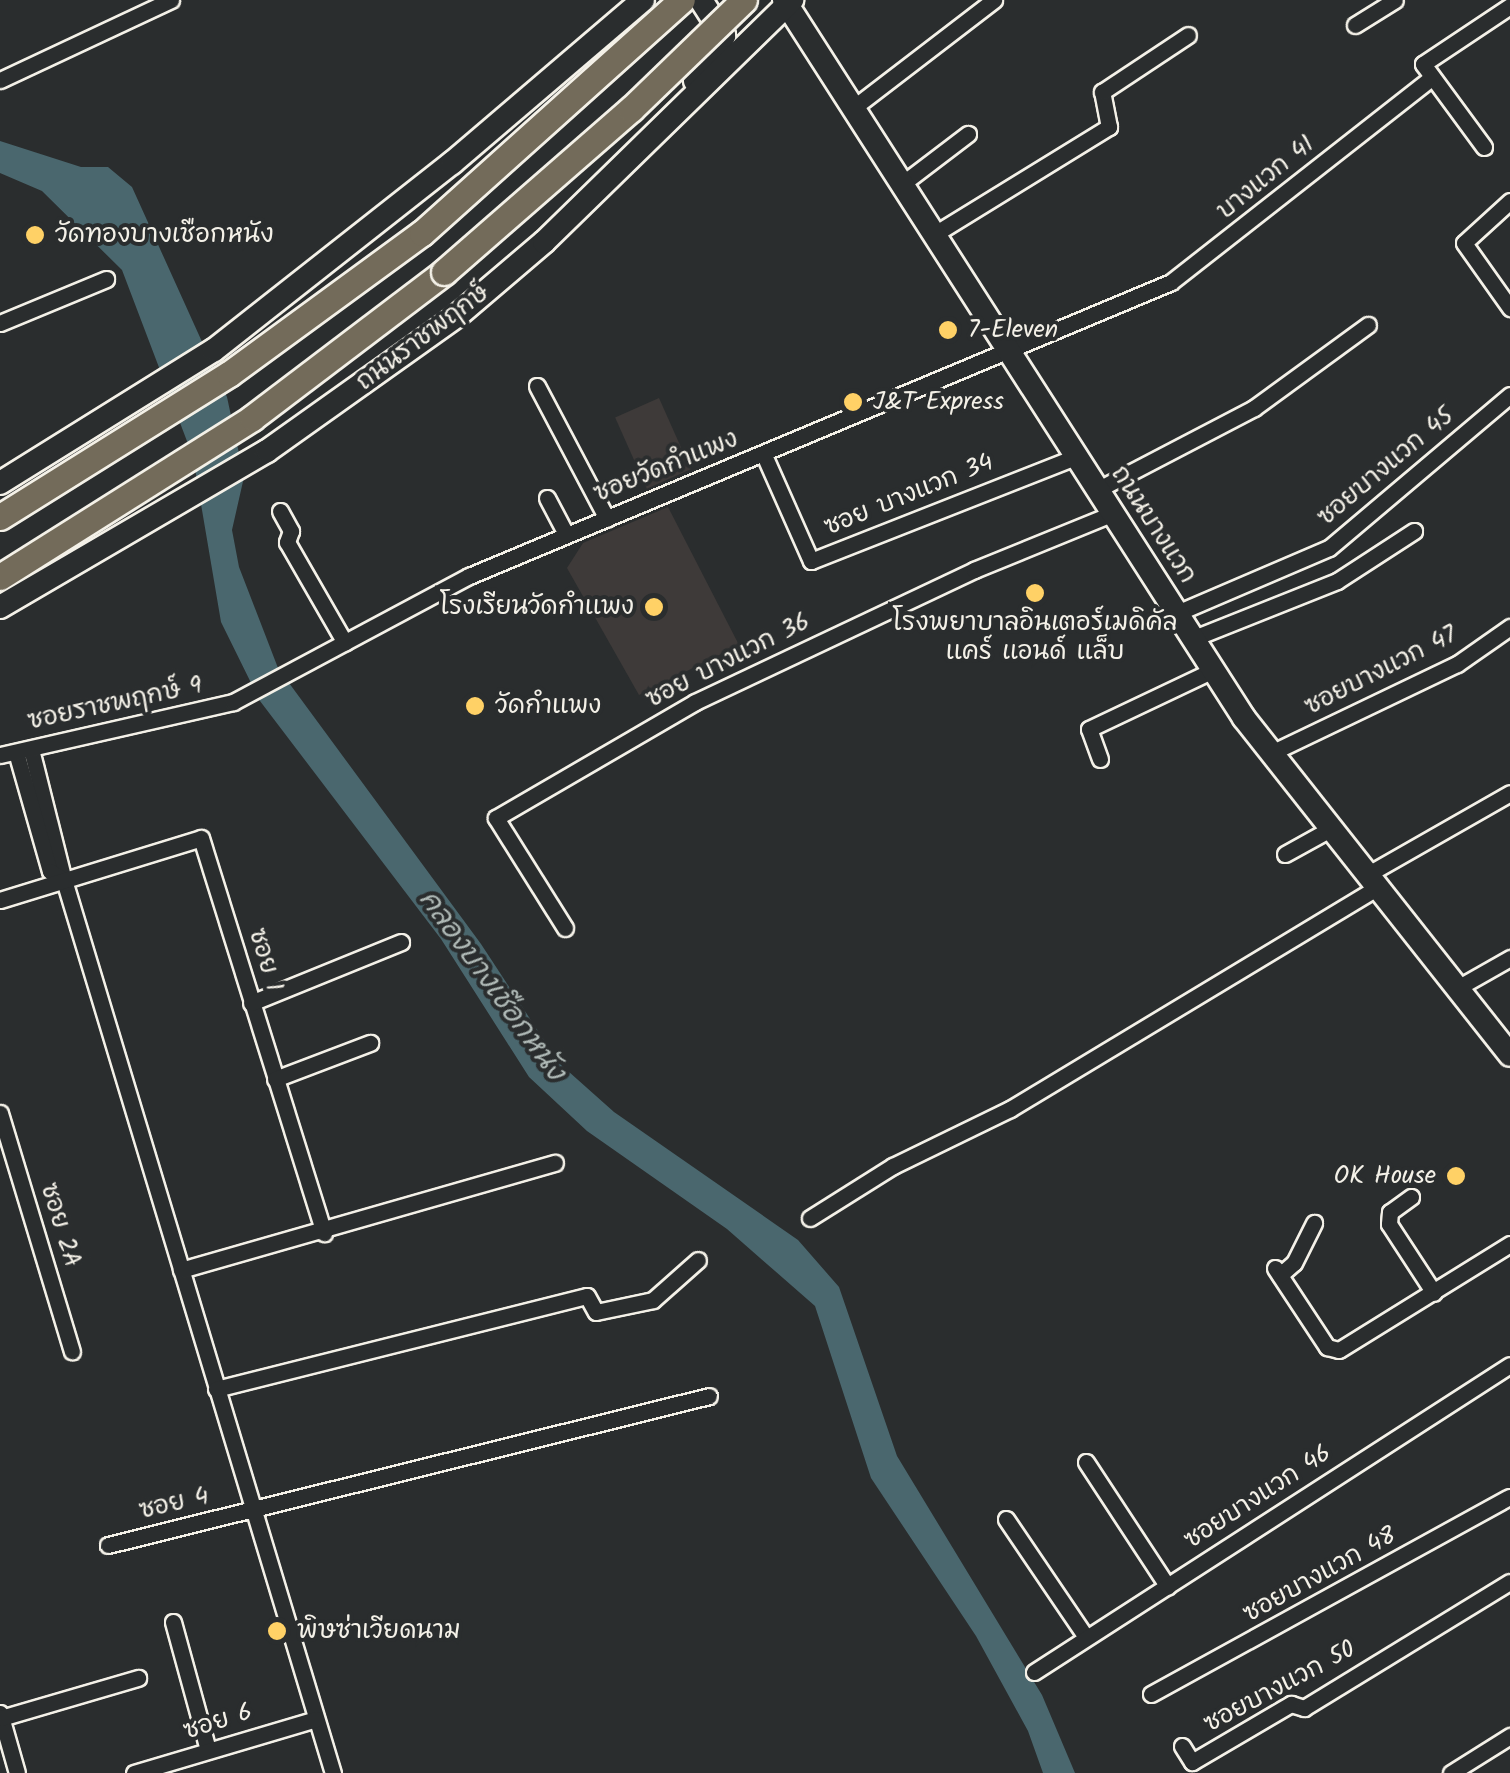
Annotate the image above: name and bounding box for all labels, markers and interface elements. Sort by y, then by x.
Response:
street label: บางแวก 41 [1211,130,1321,226]
place label: วัดทองบางเชือกหนัง [55,220,274,250]
marker: วัดทองบางเชือกหนัง [24,224,46,246]
street label: ถนนราชพฤกษ์ [351,278,495,398]
place label: 7-Eleven [968,315,1058,345]
marker: 7-Eleven [937,319,959,341]
place label: J&T Express [873,387,1004,417]
marker: J&T Express [842,391,864,413]
street label: ซอยบางแวก 45 [1312,401,1460,533]
street label: ซอยวัดกำแพง [589,424,743,510]
street label: ซอย บางแวก 34 [820,447,998,543]
street label: ถนนบางแวก [1104,460,1202,590]
marker: โรงพยาบาลอินเตอร์เมดิคัล แคร์ แอนด์ แล็บ [1024,582,1046,604]
place label: โรงเรียนวัดกำแพง [440,592,634,622]
marker: โรงเรียนวัดกำแพง [643,596,665,618]
street label: ซอย บางแวก 36 [641,607,815,715]
place label: โรงพยาบาลอินเตอร์เมดิคัล แคร์ แอนด์ แล็บ [893,609,1177,668]
street label: ซอยบางแวก 47 [1300,620,1462,722]
street label: ซอยราชพฤกษ์ 9 [25,671,205,737]
place label: วัดกำแพง [495,691,601,721]
marker: วัดกำแพง [464,695,486,717]
water label: คลองบางเชือกหนัง [411,884,571,1088]
street label: ซอย 1 [241,925,289,995]
place label: OK House [1334,1161,1436,1191]
marker: OK House [1445,1165,1467,1187]
street label: ซอย 2A [33,1179,87,1271]
street label: ซอยบางแวก 46 [1179,1438,1337,1556]
street label: ซอย 4 [136,1481,212,1527]
street label: ซอยบางแวก 48 [1238,1521,1402,1629]
place label: พิษซ่าเวียดนาม [297,1616,461,1646]
marker: พิษซ่าเวียดนาม [266,1620,288,1642]
street label: ซอยบางแวก 50 [1199,1635,1361,1739]
street label: ซอย 6 [180,1697,256,1747]

